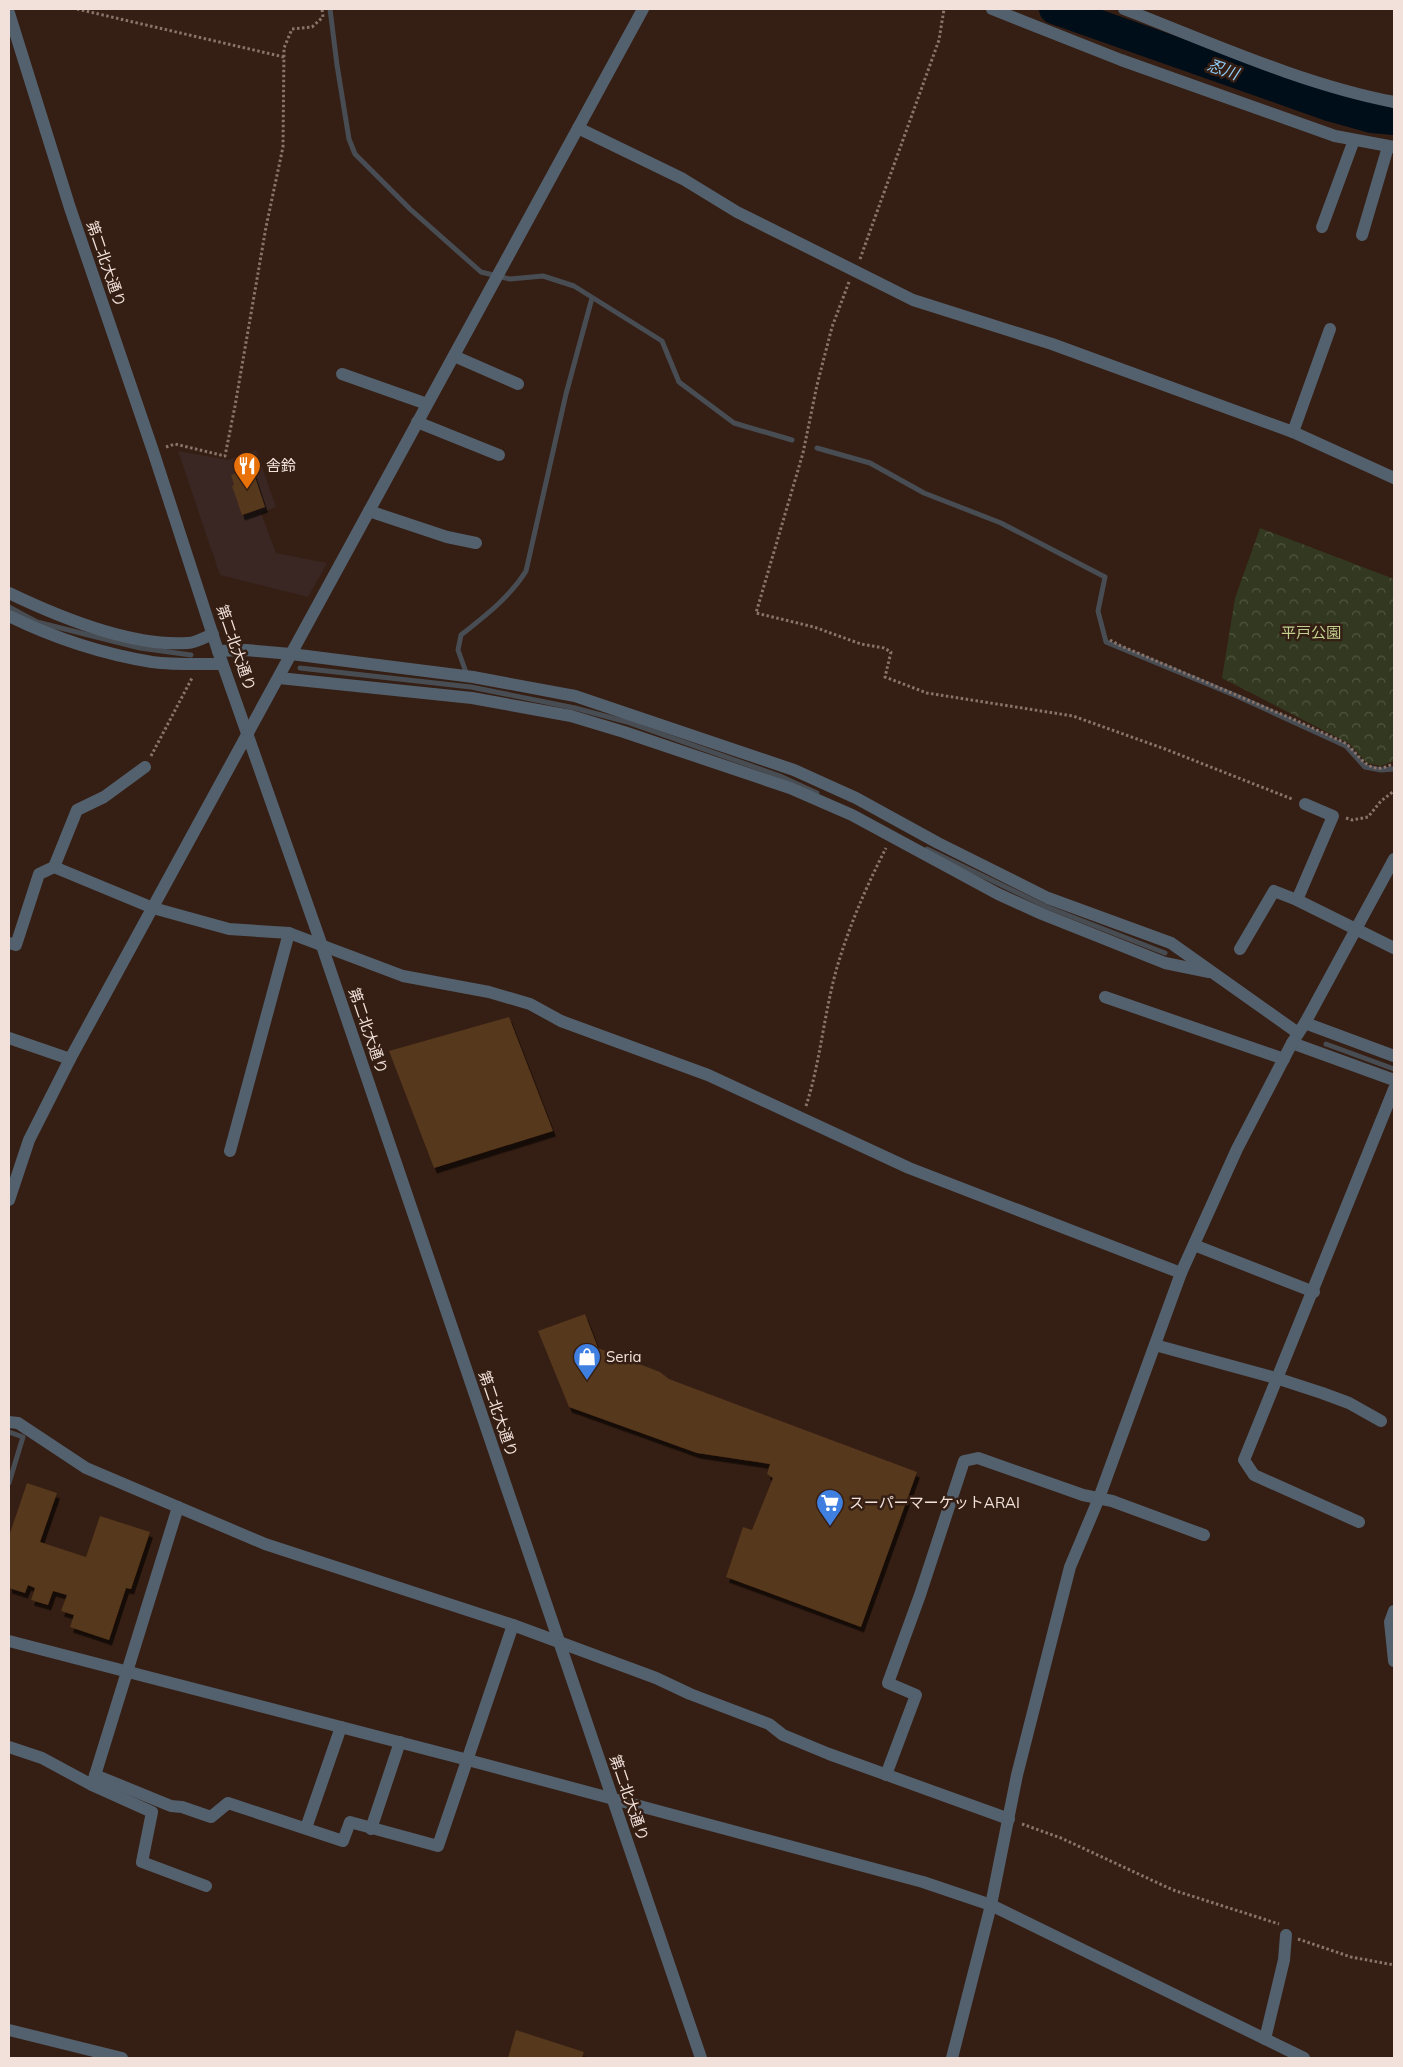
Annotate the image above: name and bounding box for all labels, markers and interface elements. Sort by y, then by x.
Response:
water label: 忍川 [1205,54,1243,84]
street label: 第二北大通り [83,218,130,309]
restaurant icon: 舎鈴 [232,451,262,490]
place label: 舎鈴 [266,456,296,475]
street label: 第二北大通り [213,602,260,693]
park label: 平戸公園 [1281,623,1341,642]
street label: 第二北大通り [345,985,392,1076]
shop icon: Seria [572,1342,602,1381]
place label: Seria [606,1347,642,1366]
street label: 第二北大通り [475,1368,522,1459]
supermarket icon: スーパーマーケットARAI [815,1488,845,1527]
place label: スーパーマーケットARAI [849,1493,1020,1512]
street label: 第二北大通り [606,1752,653,1843]

